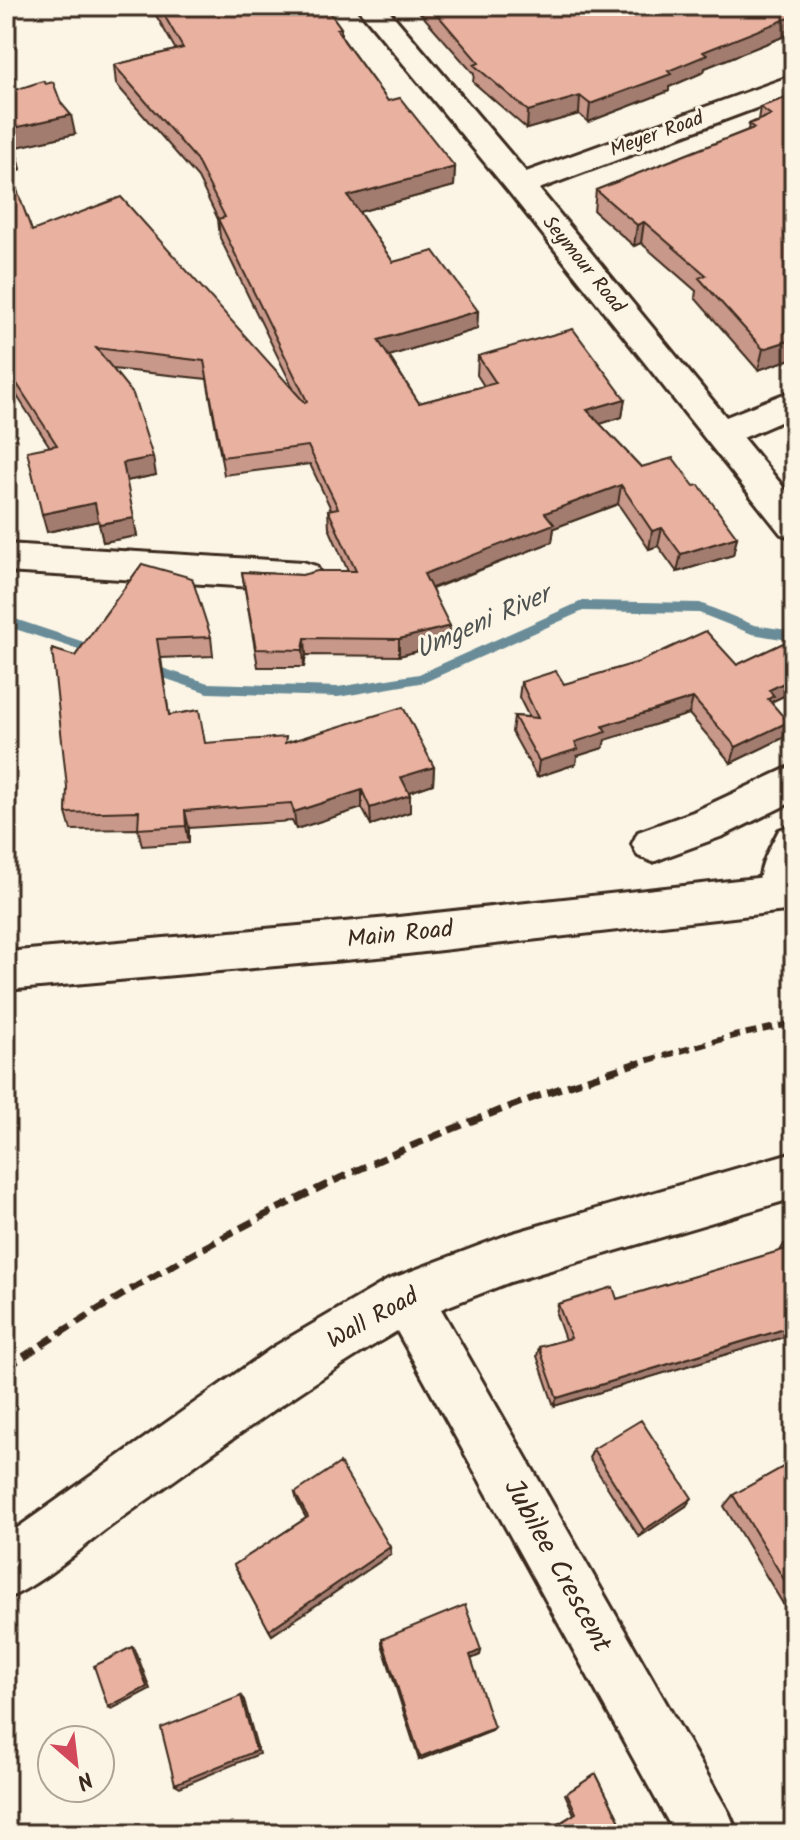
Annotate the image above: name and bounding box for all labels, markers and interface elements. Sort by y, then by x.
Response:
street label: Meyer Road [606,103,709,167]
street label: Seymour Road [533,209,633,322]
water label: Umgeni River [409,572,562,671]
street label: Main Road [345,910,456,960]
street label: Wall Road [320,1277,427,1360]
street label: Jubilee Crescent [491,1471,624,1662]
north arrow [36,1724,116,1804]
text: N [70,1761,99,1798]

